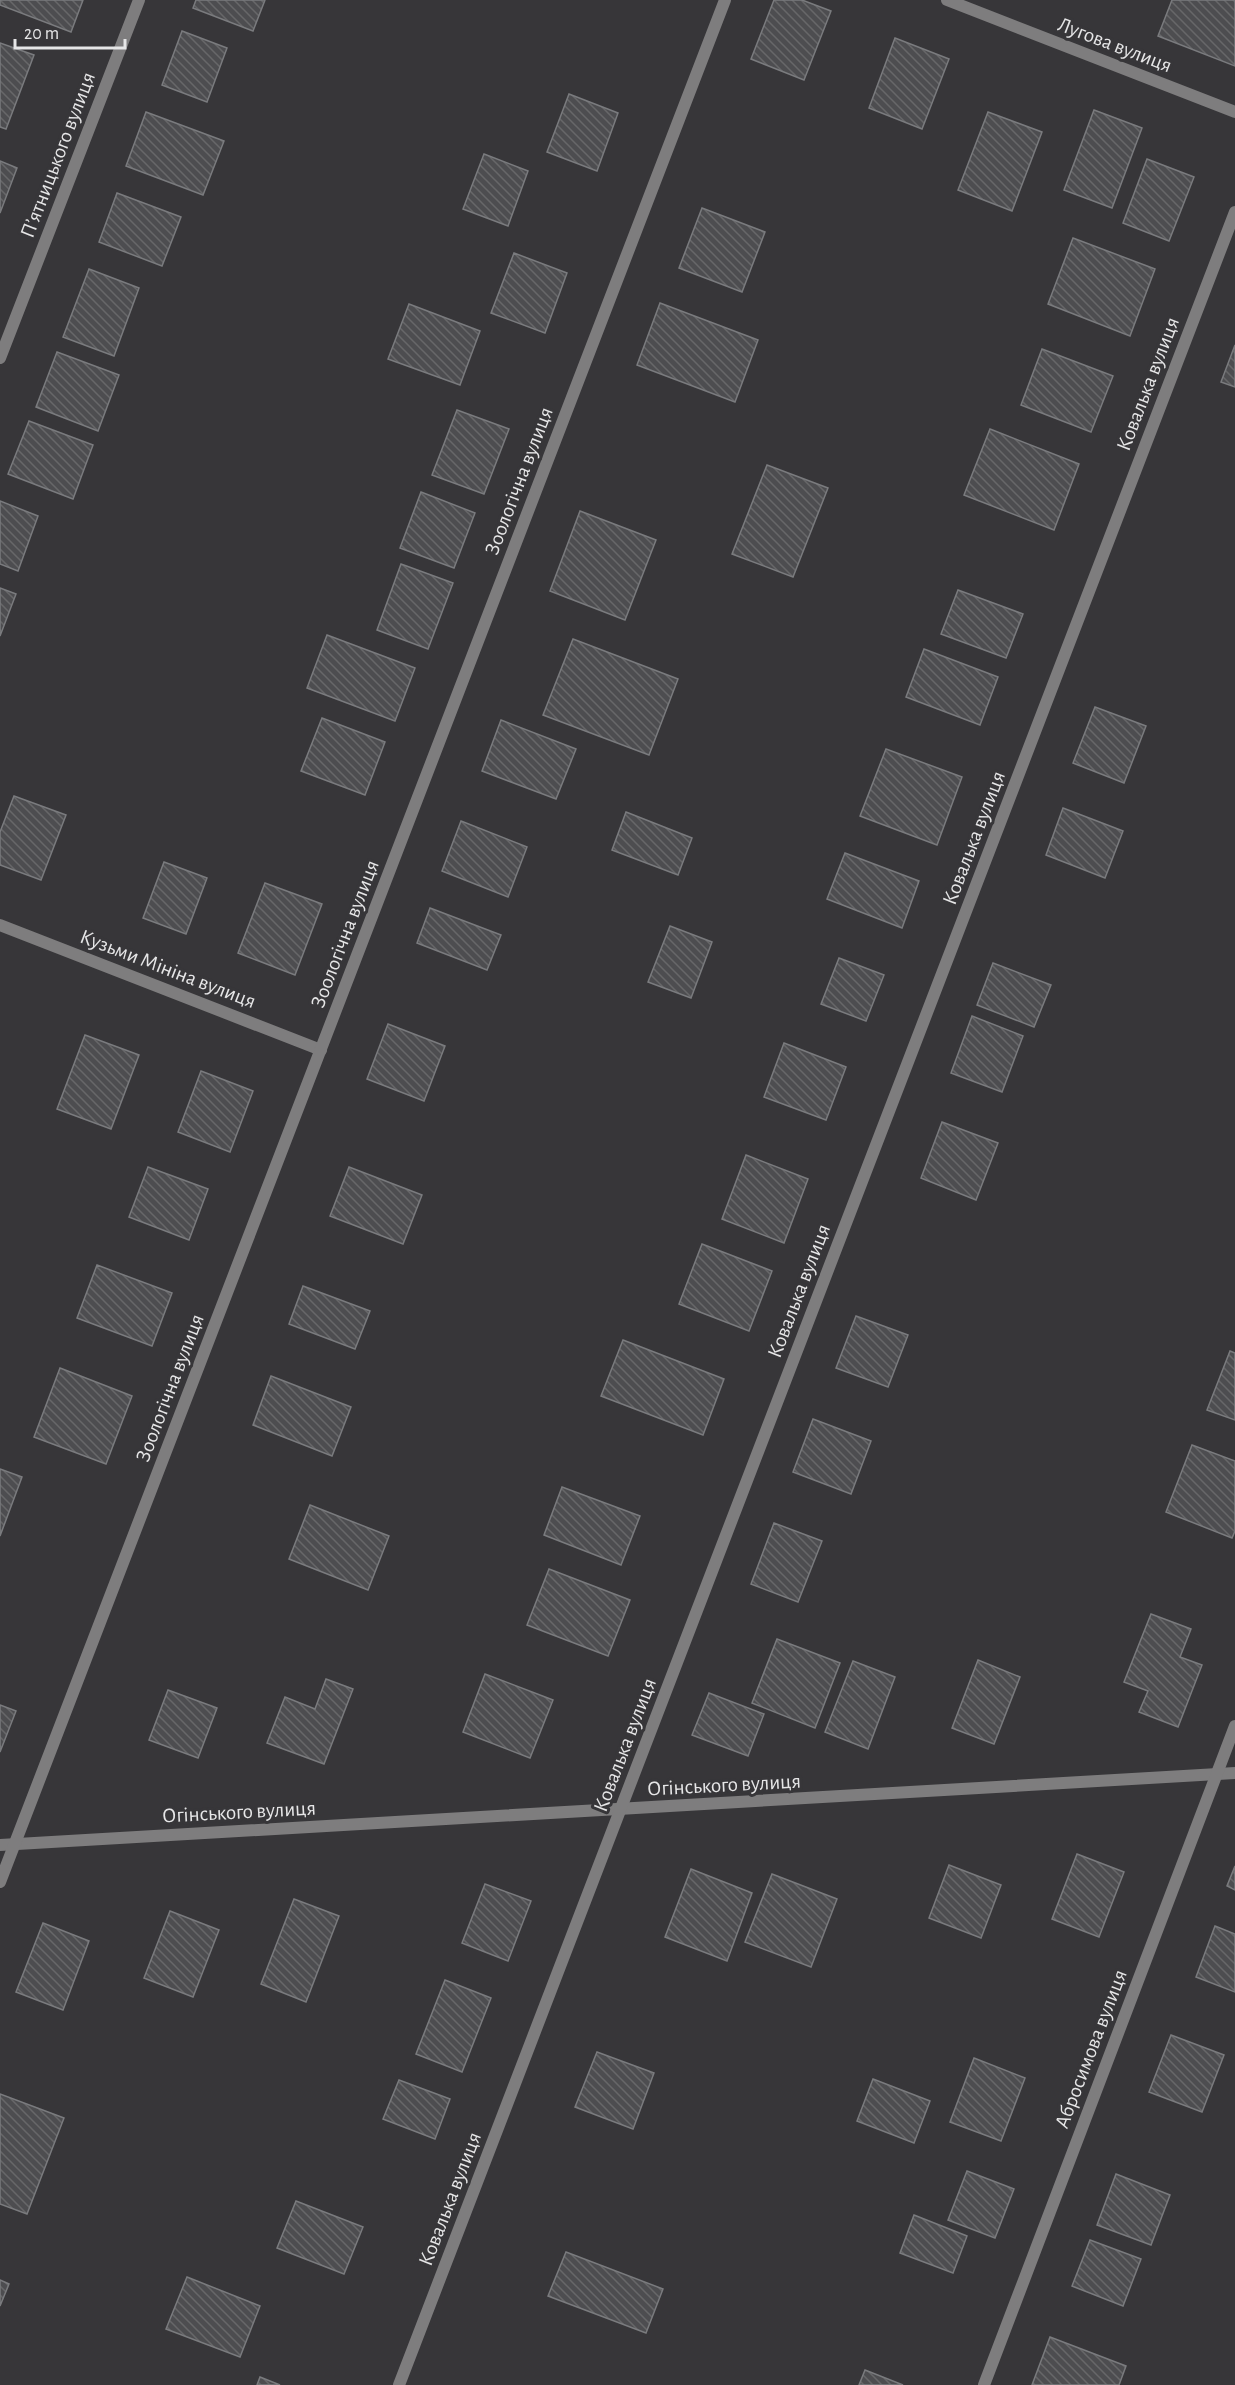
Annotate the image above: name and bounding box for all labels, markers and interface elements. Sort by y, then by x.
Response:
scale bar [15,12,124,50]
street label: Лугова вулиця [1055,14,1175,76]
text: 20 m [24,25,59,43]
street label: П’ятницького вулиця [17,69,99,241]
street label: Ковалька вулиця [1113,314,1183,454]
street label: Зоологічна вулиця [481,404,557,558]
street label: Ковалька вулиця [939,768,1009,908]
street label: Зоологічна вулиця [307,857,383,1011]
street label: Кузьми Мініна вулиця [77,926,259,1012]
street label: Ковалька вулиця [764,1221,834,1361]
street label: Зоологічна вулиця [132,1311,208,1465]
street label: Ковалька вулиця [590,1675,660,1815]
street label: Огінського вулиця [647,1770,801,1800]
street label: Огінського вулиця [162,1797,316,1827]
street label: Абросимова вулиця [1051,1967,1131,2131]
street label: Ковалька вулиця [415,2129,485,2269]

